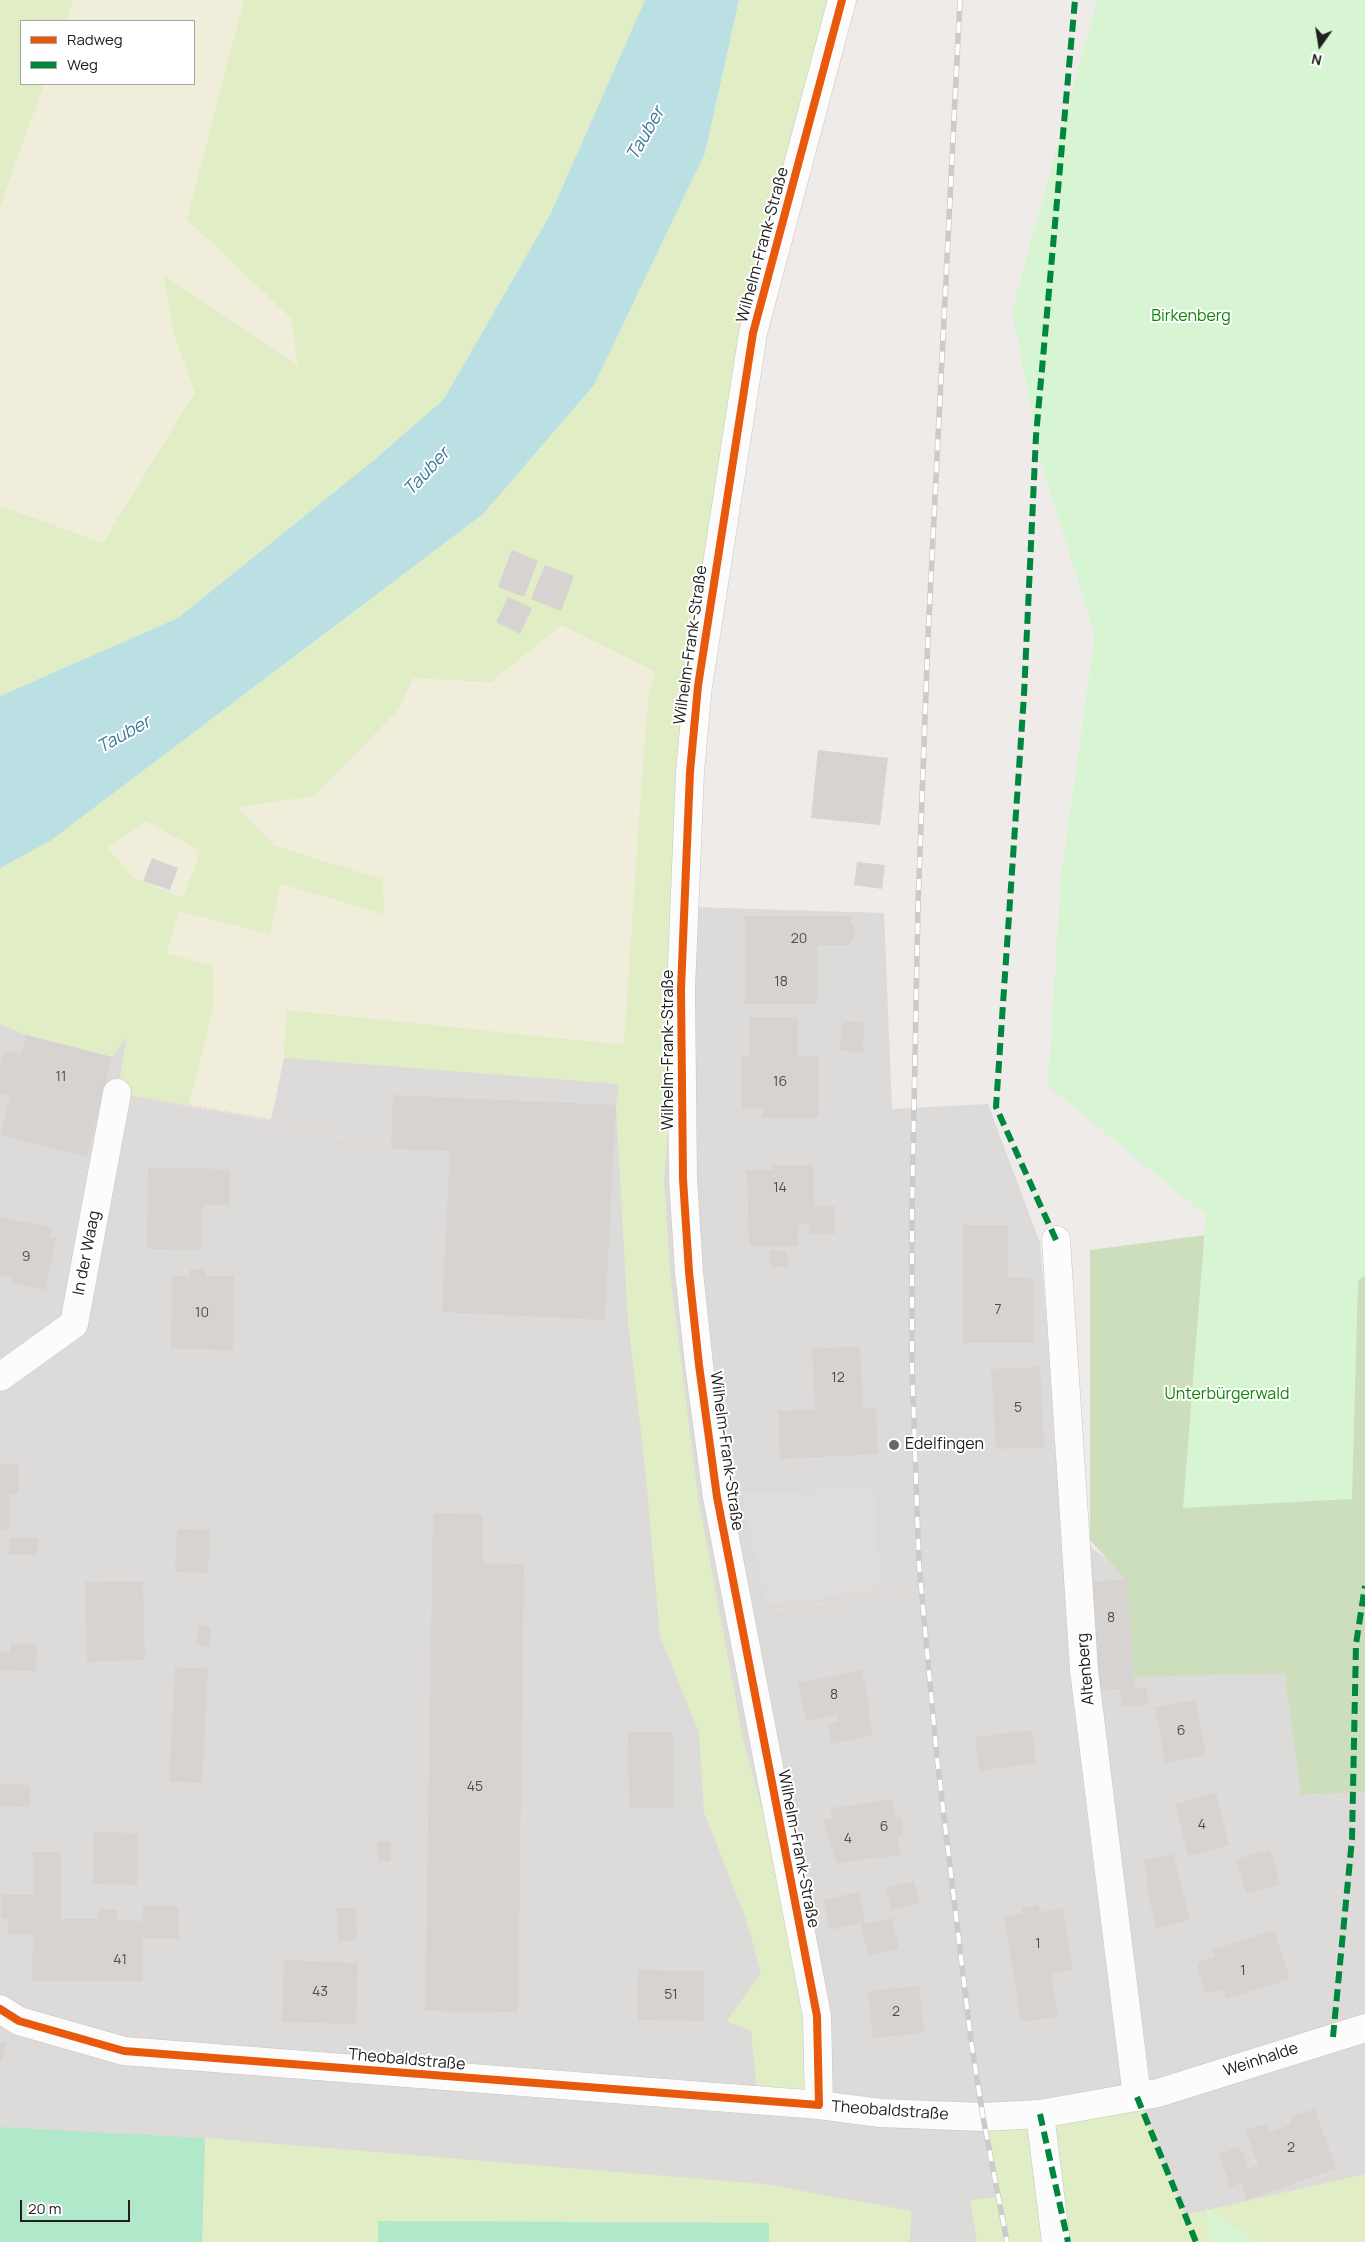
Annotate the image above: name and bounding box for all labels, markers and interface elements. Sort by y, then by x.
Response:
legend [20,20,195,85]
north arrow [1295,20,1345,70]
text: Radweg [67,29,123,50]
text: N [1309,50,1324,70]
text: Weg [67,54,98,75]
water label: Tauber [622,104,670,164]
street label: Wilhelm-Frank-Straße [733,165,793,325]
park label: Birkenberg [1151,307,1231,327]
water label: Tauber [399,443,455,501]
street label: Wilhelm-Frank-Straße [670,564,712,726]
water label: Tauber [93,712,155,758]
house number: 20 [791,931,807,947]
street label: Wilhelm-Frank-Straße [659,970,679,1130]
house number: 18 [774,974,788,990]
house number: 11 [56,1069,66,1085]
house number: 16 [773,1074,787,1090]
house number: 14 [773,1180,787,1196]
street label: In der Waag [69,1209,105,1297]
house number: 9 [22,1249,30,1265]
house number: 7 [994,1302,1002,1318]
house number: 10 [195,1305,209,1321]
street label: Wilhelm-Frank-Straße [705,1370,747,1532]
house number: 12 [831,1370,845,1386]
park label: Unterbürgerwald [1165,1385,1289,1405]
house number: 5 [1014,1400,1022,1416]
place label: Edelfingen [905,1435,984,1455]
marker: Edelfingen [887,1438,901,1452]
house number: 8 [1107,1610,1115,1626]
street label: Altenberg [1073,1632,1099,1706]
house number: 8 [830,1687,838,1703]
house number: 6 [1177,1723,1185,1739]
street label: Wilhelm-Frank-Straße [773,1768,823,1930]
house number: 45 [467,1779,483,1795]
house number: 4 [1198,1817,1206,1833]
house number: 6 [880,1819,888,1835]
house number: 4 [844,1831,852,1847]
house number: 1 [1035,1936,1041,1952]
house number: 41 [113,1952,127,1968]
house number: 1 [1240,1963,1246,1979]
house number: 43 [312,1984,328,2000]
house number: 51 [664,1987,678,2003]
house number: 2 [892,2004,900,2020]
street label: Weinhalde [1221,2039,1301,2081]
street label: Theobaldstraße [348,2045,466,2075]
street label: Theobaldstraße [831,2097,949,2125]
house number: 2 [1287,2140,1295,2156]
scale bar [22,2190,132,2222]
text: 20 m [28,2198,61,2219]

